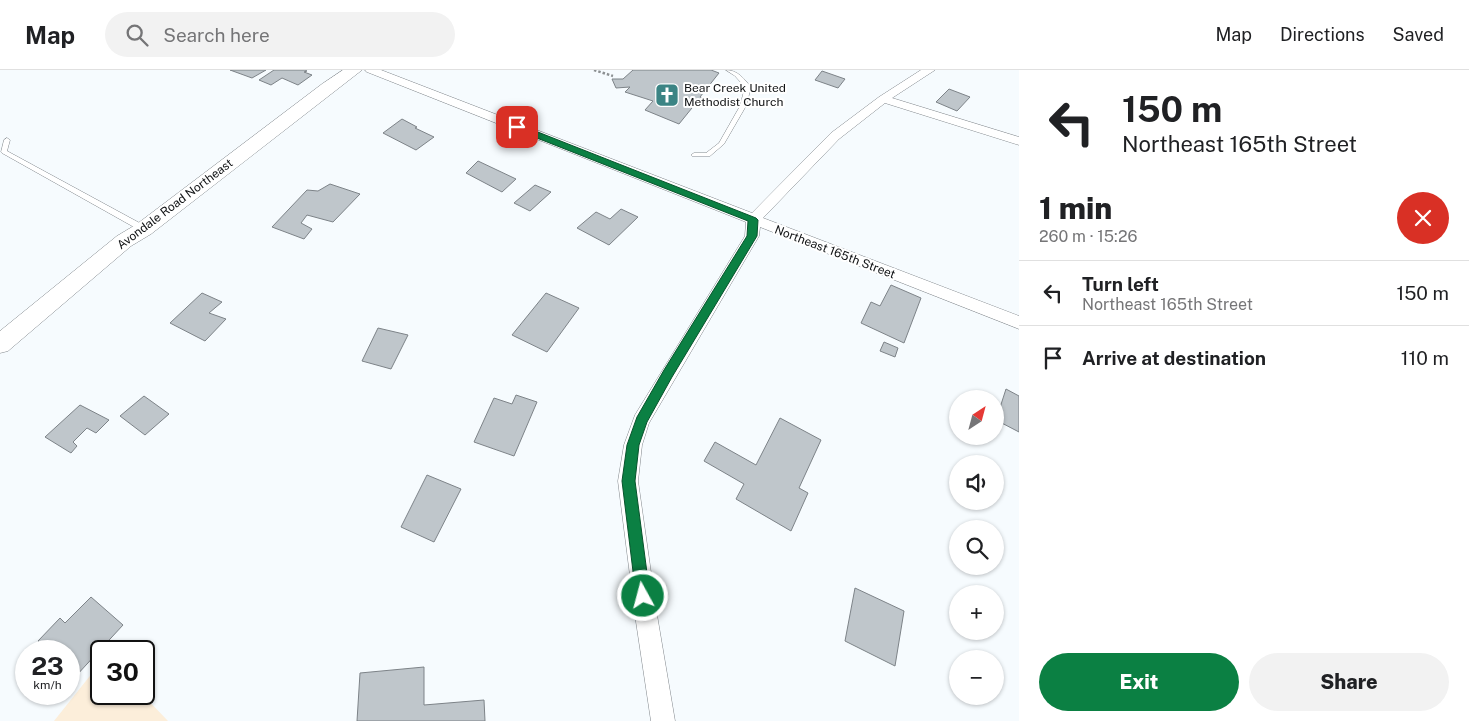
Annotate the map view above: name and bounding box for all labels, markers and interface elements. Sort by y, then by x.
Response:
search box [105,12,455,57]
text: Map [25,21,75,49]
icon: search [123,21,151,49]
text: Search here [163,24,270,46]
text: Map [1215,24,1252,45]
text: Directions [1280,24,1365,45]
text: Saved [1393,24,1444,45]
place label: Bear Creek United Methodist Church [684,81,786,109]
church icon: Bear Creek United Methodist Church [654,82,680,108]
text: 150 m [1122,89,1222,130]
icon: left [1039,90,1104,155]
pin [496,106,538,148]
icon: arrive [503,113,531,141]
text: Northeast 165th Street [1122,131,1357,157]
street label: Avondale Road Northeast [114,156,236,252]
text: 1 min [1039,190,1112,226]
button: close [1397,192,1449,244]
street label: Northeast 165th Street [773,222,898,282]
text: 260 m · 15:26 [1039,227,1137,246]
text: Turn left [1082,273,1159,295]
icon: left [1039,279,1067,307]
text: 150 m [1396,282,1449,304]
text: Northeast 165th Street [1082,295,1253,314]
icon: arrive [1039,344,1067,372]
text: Arrive at destination [1082,347,1266,369]
text: 110 m [1401,347,1449,369]
north arrow [949,390,1004,445]
map controls [949,390,1004,705]
button: sound [949,455,1004,510]
button: search [949,520,1004,575]
position arrow [616,569,668,621]
button: + [949,585,1004,640]
speed limit sign: 30 [90,640,155,705]
button: − [949,650,1004,705]
text: 23 [31,651,64,681]
button: Exit [1039,653,1239,711]
button: Share [1249,653,1449,711]
text: km/h [33,678,62,692]

